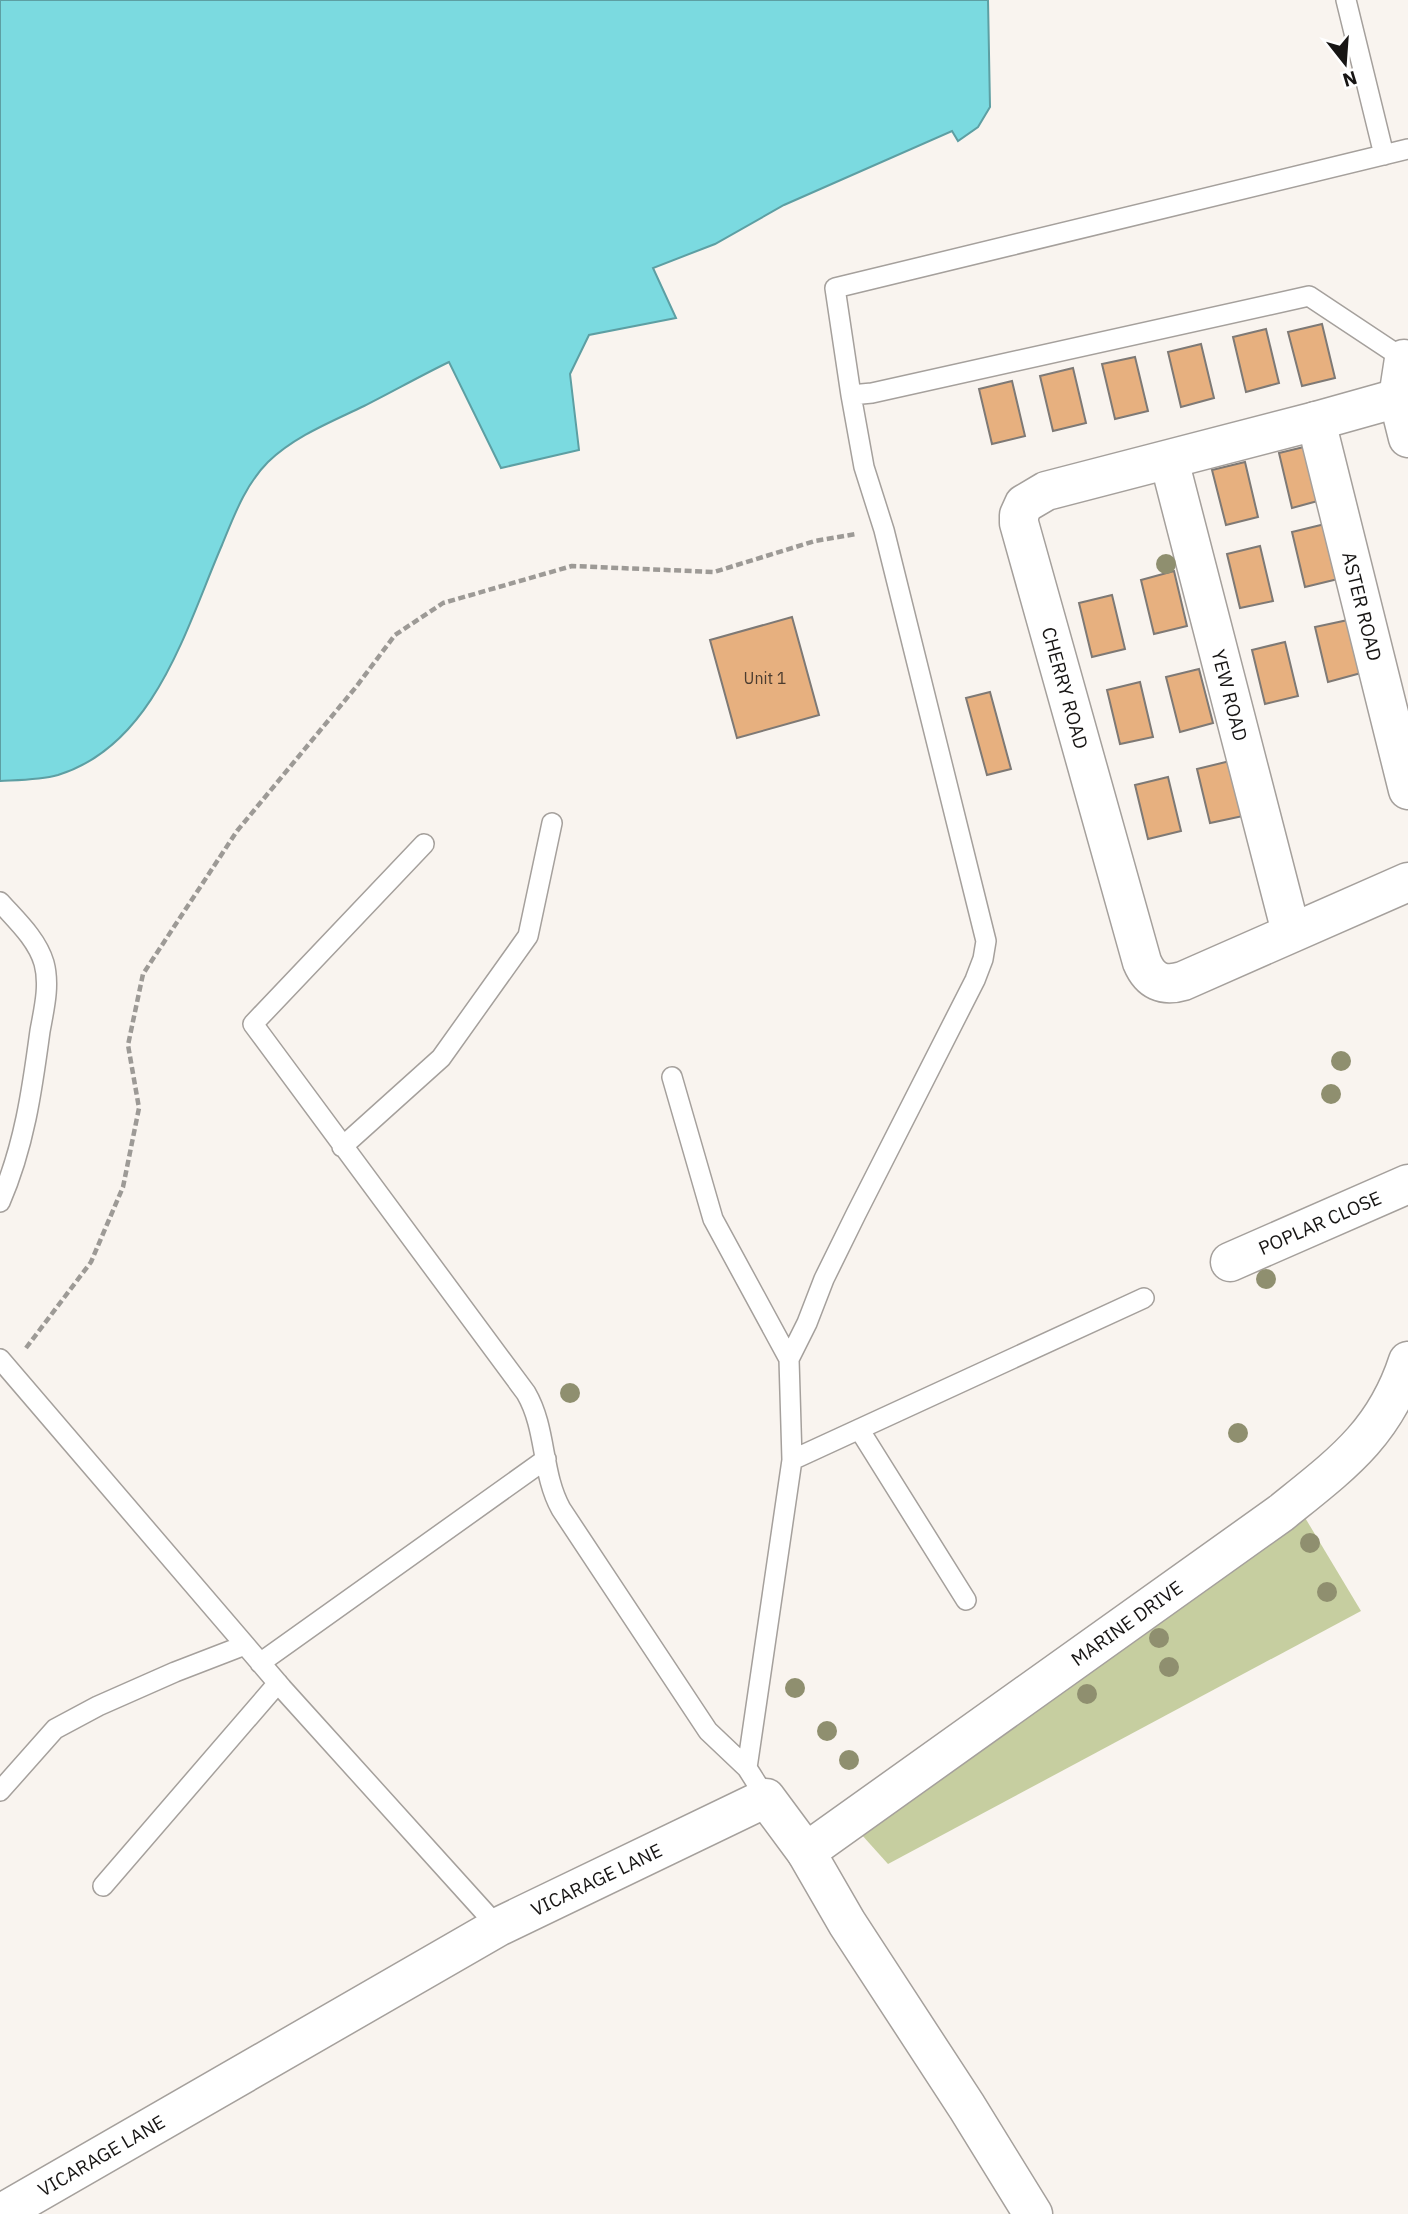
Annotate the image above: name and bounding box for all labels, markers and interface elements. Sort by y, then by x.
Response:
north arrow [1310,28,1380,98]
text: N [1340,66,1360,93]
street label: ASTER ROAD [1337,549,1387,663]
street label: CHERRY ROAD [1037,624,1094,752]
street label: YEW ROAD [1206,647,1253,744]
house number: Unit 1 [744,668,786,688]
street label: POPLAR CLOSE [1255,1185,1385,1260]
street label: MARINE DRIVE [1066,1575,1187,1671]
street label: VICARAGE LANE [527,1838,666,1921]
street label: VICARAGE LANE [34,2110,169,2202]

